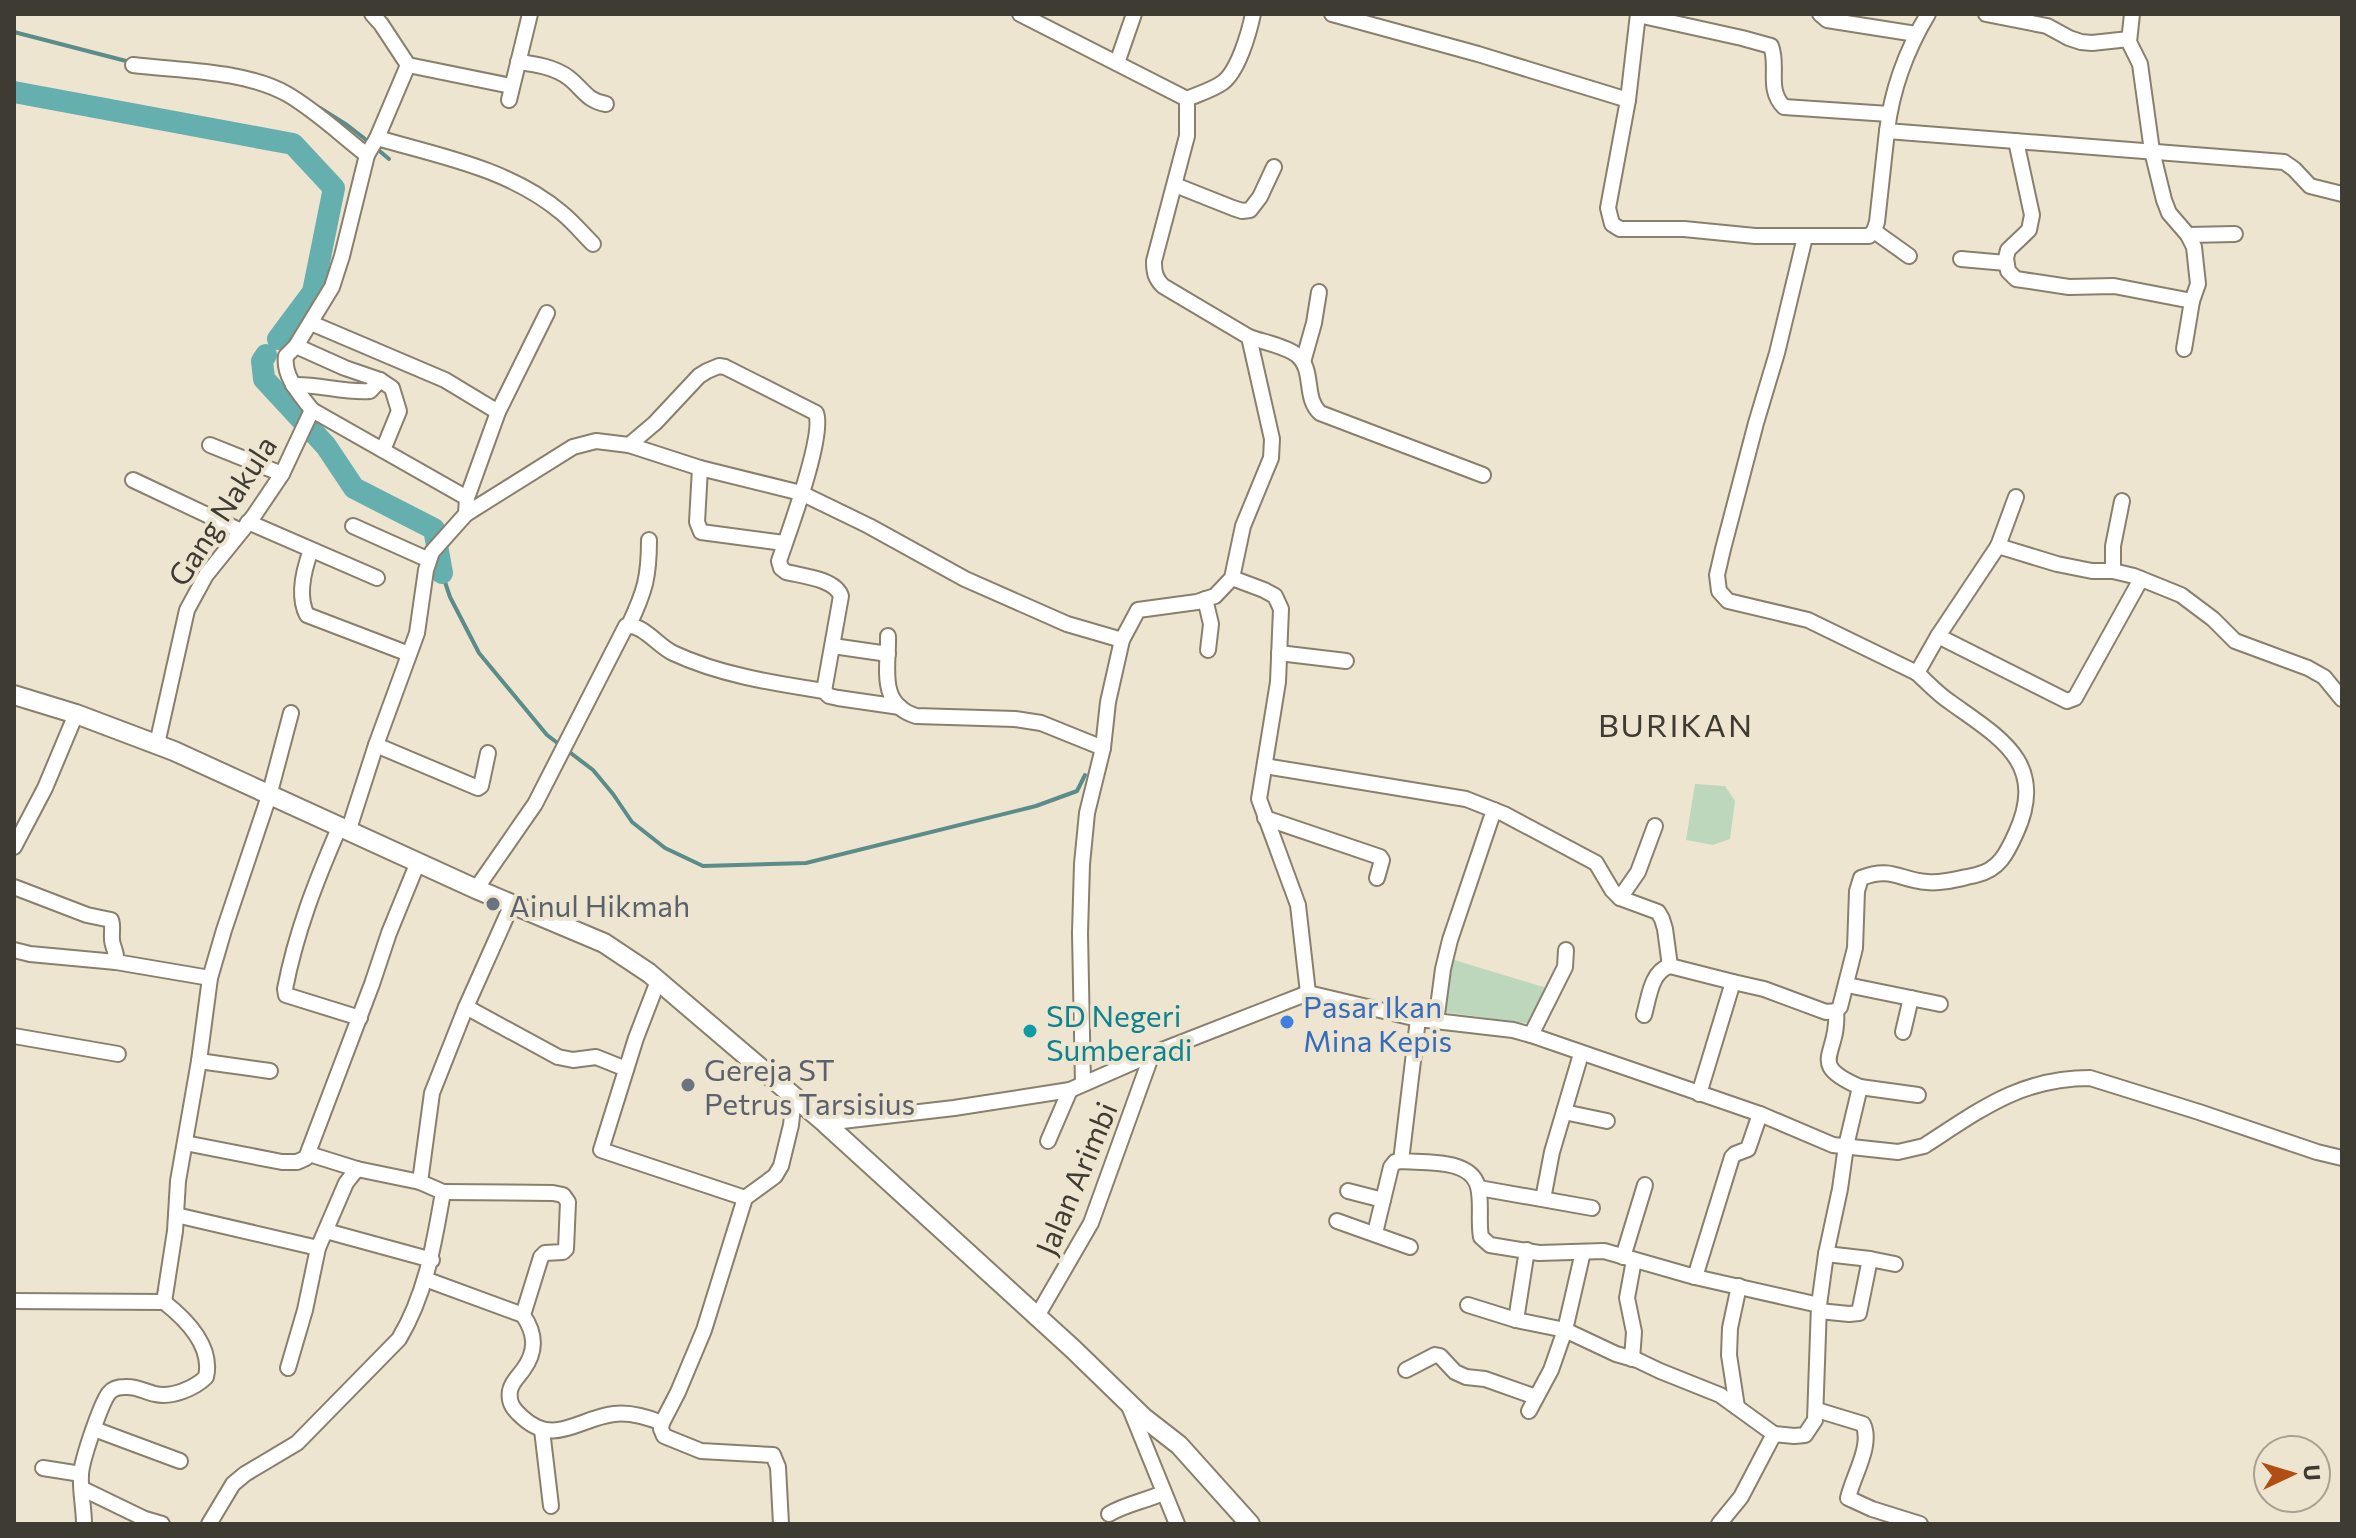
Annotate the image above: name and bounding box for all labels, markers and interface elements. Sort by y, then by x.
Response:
street label: Gang Nakula [159,428,283,592]
district label: BURIKAN [1598,704,1754,744]
place label: Ainul Hikmah [509,886,690,923]
marker: Ainul Hikmah [484,895,502,913]
place label: Pasar Ikan Mina Kepis [1303,987,1452,1058]
place label: SD Negeri Sumberadi [1046,996,1193,1067]
marker: Pasar Ikan Mina Kepis [1278,1013,1296,1031]
marker: SD Negeri Sumberadi [1021,1022,1039,1040]
place label: Gereja ST Petrus Tarsisius [704,1050,915,1121]
marker: Gereja ST Petrus Tarsisius [679,1076,697,1094]
street label: Jalan Arimbi [1026,1096,1124,1260]
north arrow [2252,1434,2332,1514]
text: U [2298,1464,2326,1482]

